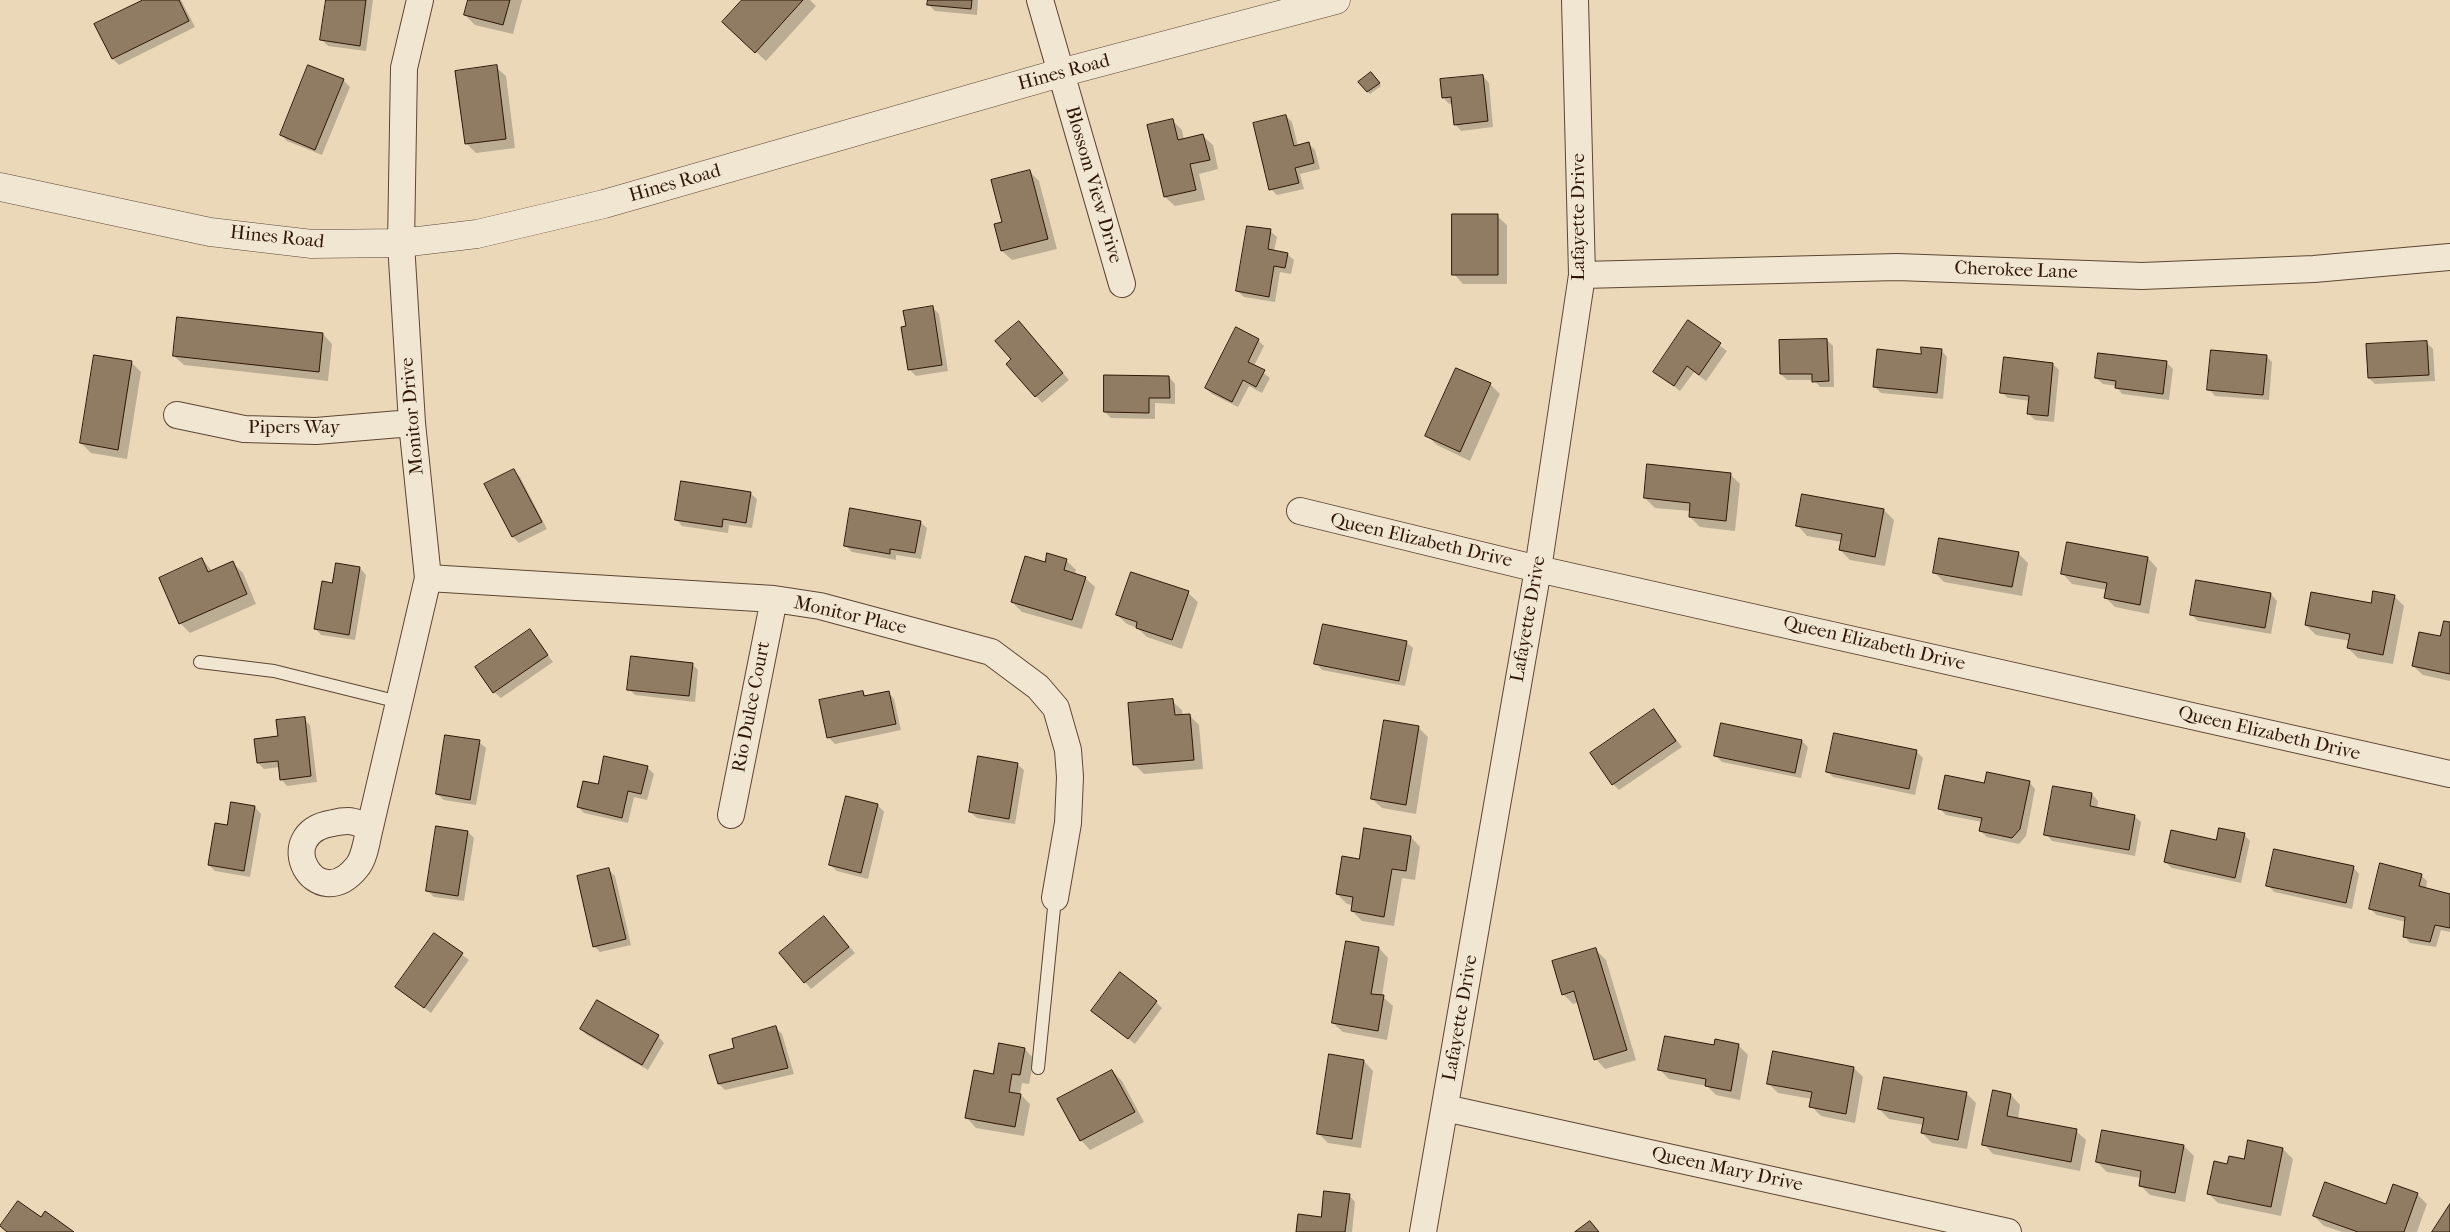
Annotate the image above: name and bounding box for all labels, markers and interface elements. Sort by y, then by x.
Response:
street label: Hines Road [1015,50,1113,96]
street label: Blossom View Drive [1060,104,1126,266]
street label: Lafayette Drive [1568,153,1590,281]
street label: Hines Road [627,160,723,208]
street label: Hines Road [229,222,325,254]
street label: Cherokee Lane [1954,257,2078,285]
street label: Monitor Drive [397,356,429,476]
street label: Pipers Way [248,417,340,439]
street label: Queen Elizabeth Drive [1328,509,1514,573]
street label: Lafayette Drive [1507,554,1551,684]
street label: Monitor Place [791,592,909,640]
street label: Queen Elizabeth Drive [1781,612,1967,676]
street label: Rio Dulce Court [728,639,776,775]
street label: Queen Elizabeth Drive [2176,702,2362,766]
street label: Lafayette Drive [1439,953,1483,1083]
street label: Queen Mary Drive [1649,1143,1805,1197]

